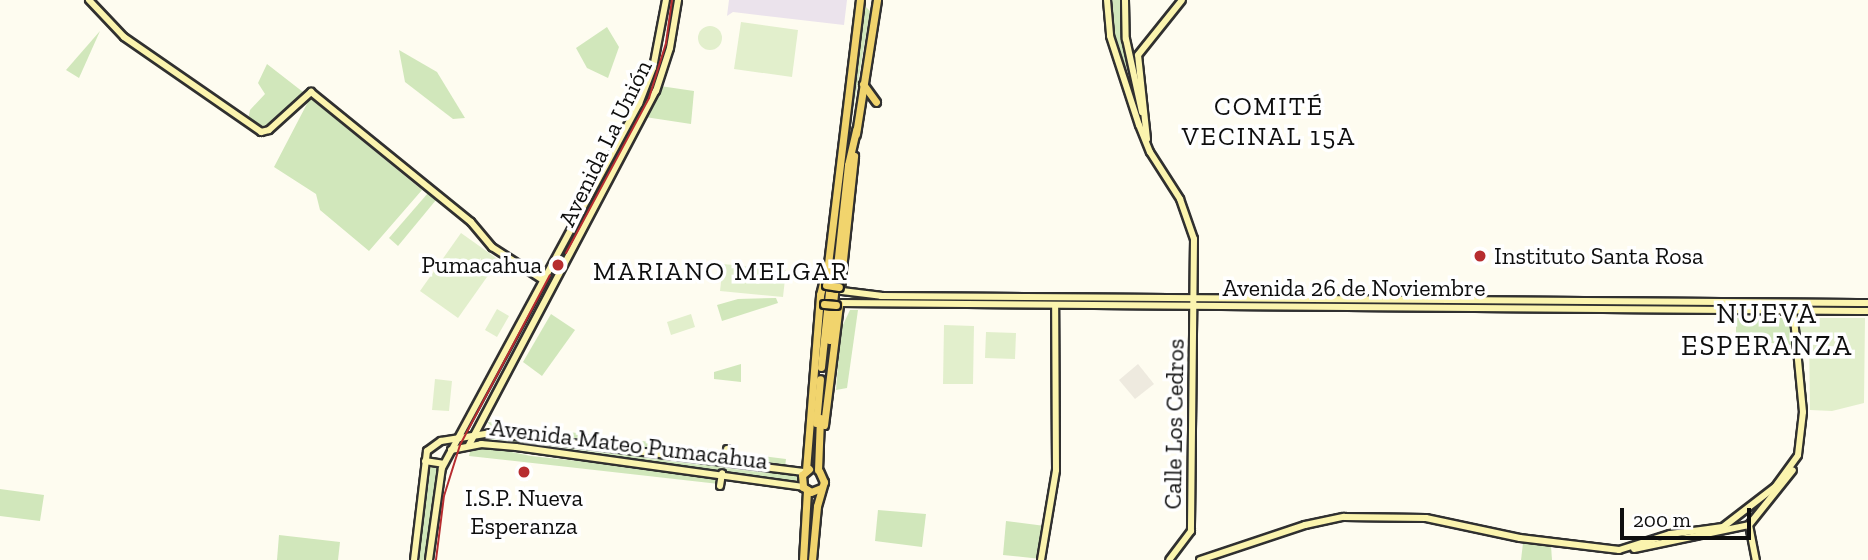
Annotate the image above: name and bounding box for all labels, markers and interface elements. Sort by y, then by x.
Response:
street label: Avenida La Unión [552,55,658,231]
district label: COMITÉ VECINAL 15A [1183,91,1355,152]
place label: Instituto Santa Rosa [1494,242,1704,270]
marker: Instituto Santa Rosa [1472,248,1488,264]
place label: Pumacahua [421,251,542,279]
marker: Pumacahua [548,255,568,275]
district label: MARIANO MELGAR [595,256,847,288]
street label: Avenida 26 de Noviembre [1223,274,1485,302]
district label: NUEVA ESPERANZA [1682,297,1852,363]
street label: Calle Los Cedros [1158,338,1190,510]
street label: Avenida Mateo Pumacahua [489,413,769,475]
marker: I.S.P. Nueva Esperanza [516,464,532,480]
place label: I.S.P. Nueva Esperanza [465,484,583,540]
scale bar [1623,494,1754,538]
text: 200 m [1633,507,1691,532]

